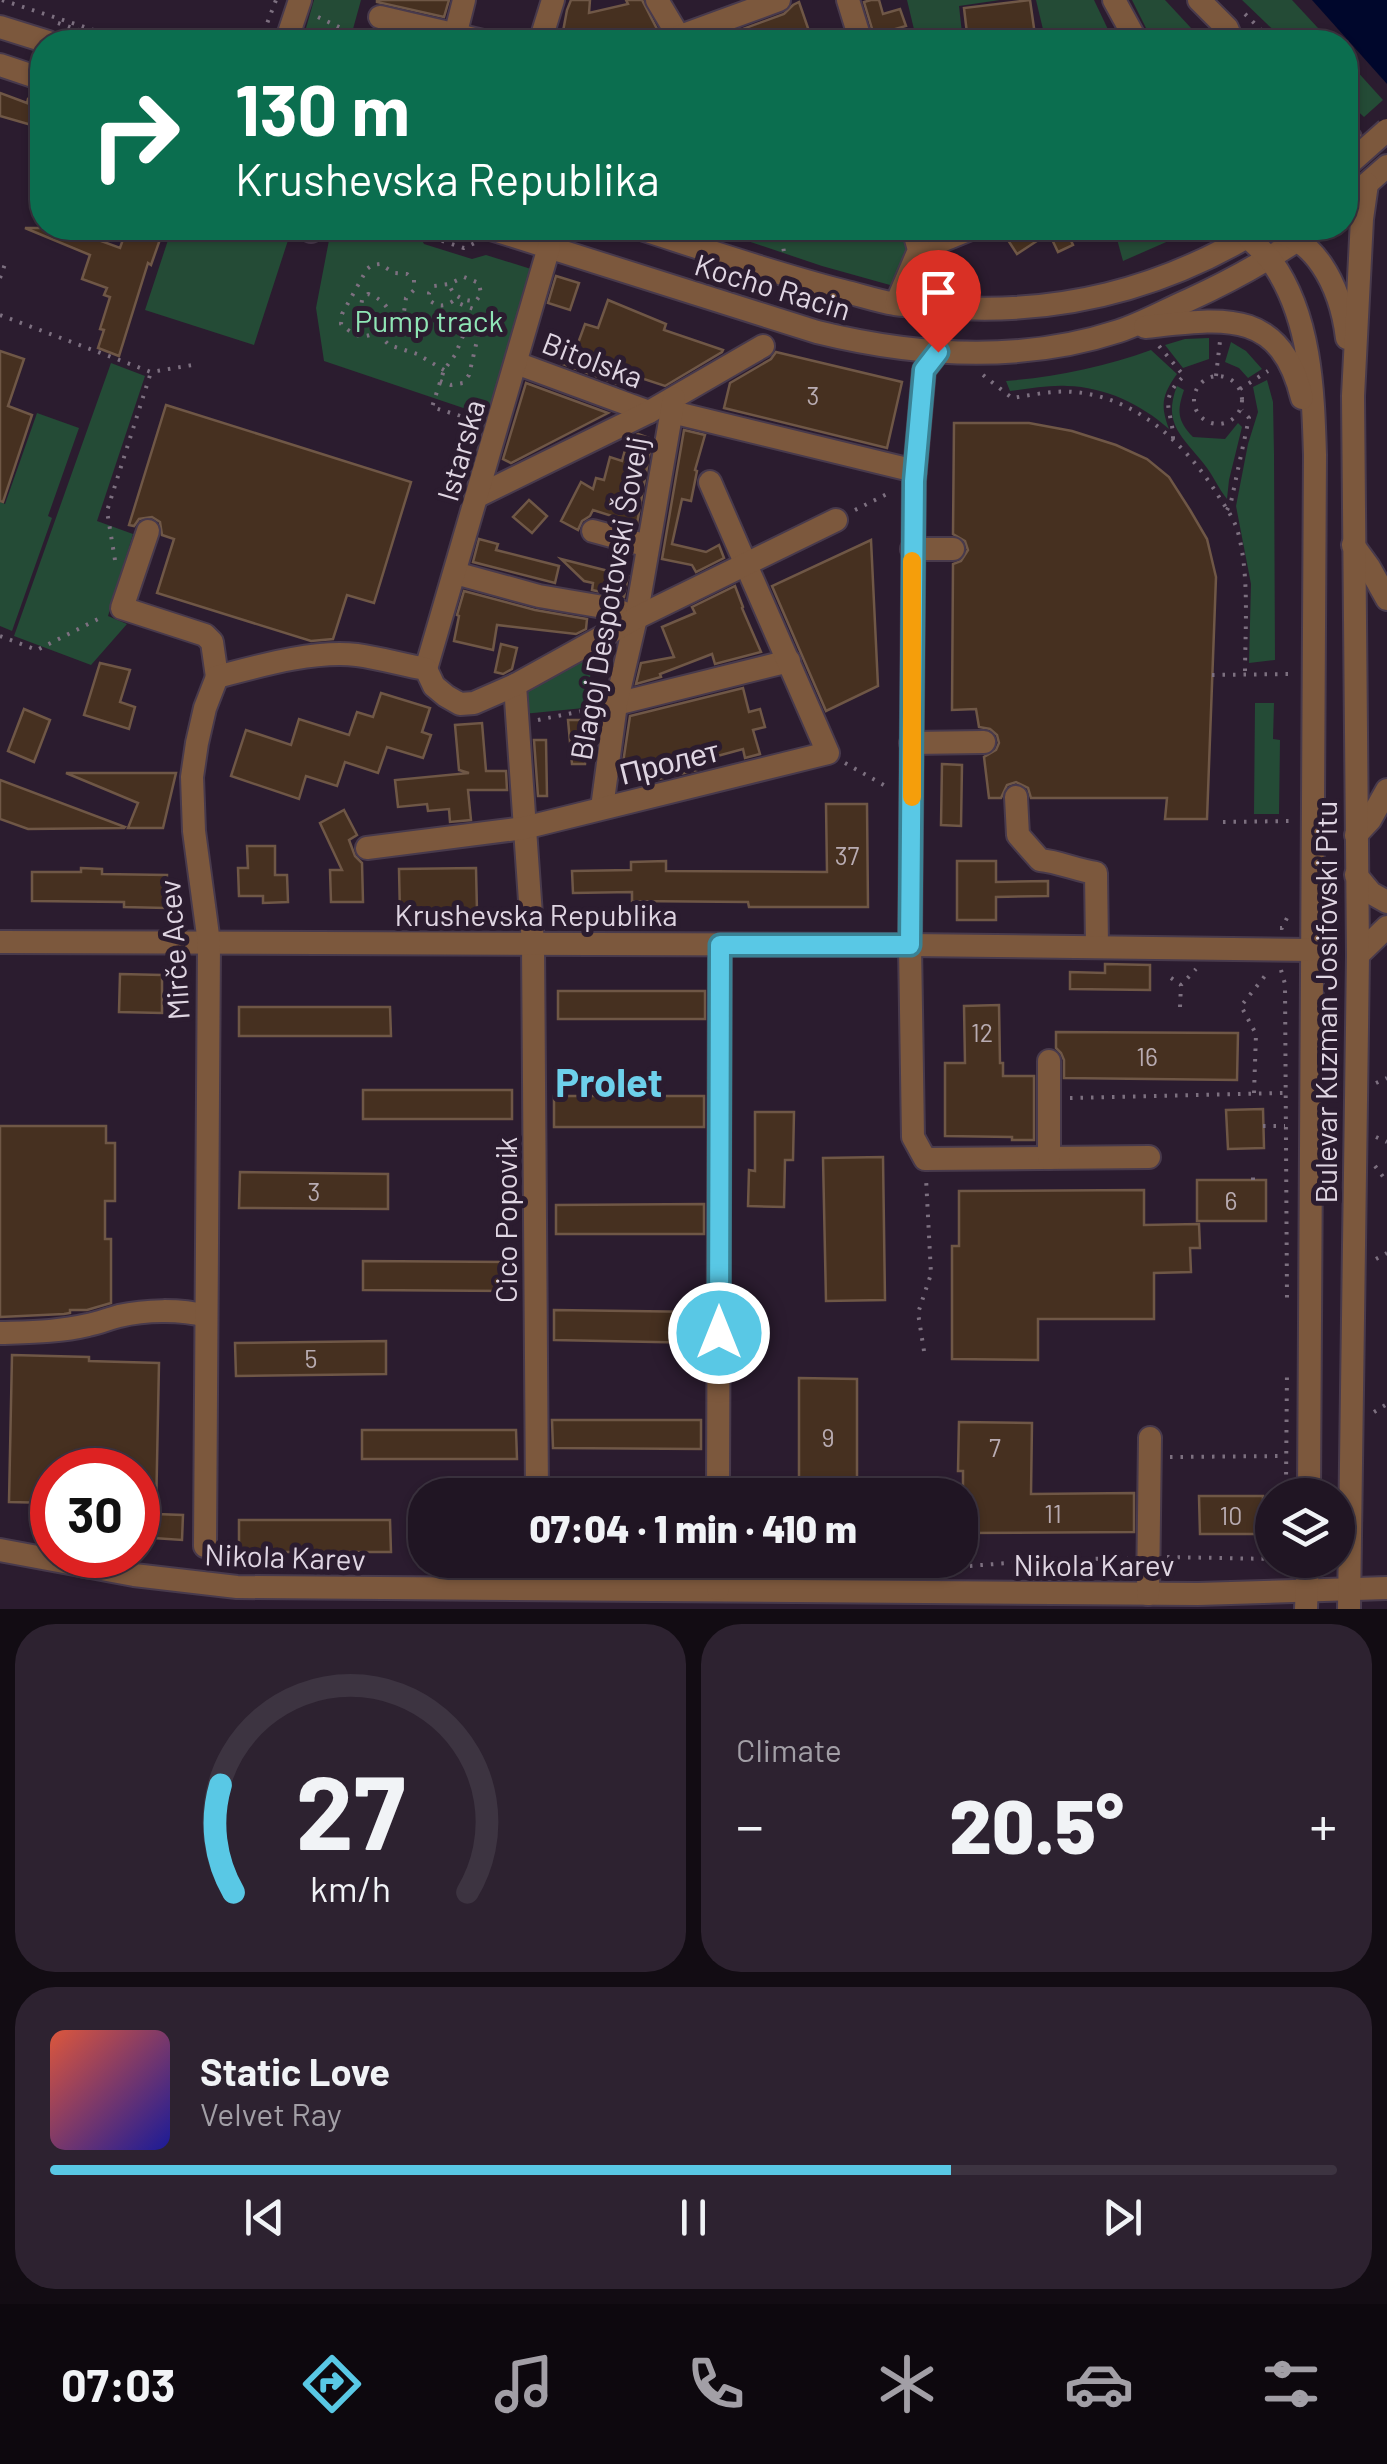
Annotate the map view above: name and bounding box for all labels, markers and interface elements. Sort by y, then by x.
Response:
text: 130 m [235,66,410,150]
icon: right [70,70,200,200]
text: Krushevska Republika [235,151,660,205]
street label: Kocho Racin [691,245,855,327]
pin [896,250,981,353]
icon: arrive [911,265,966,320]
park label: Pump track [355,302,503,338]
street label: Bitolska [538,323,648,395]
house number: 3 [807,380,819,410]
street label: Istarska [428,395,492,505]
street label: Blagoj Despotovski Šovelj [562,433,654,763]
street label: Пролет [616,731,723,791]
street label: Bulevar Kuzman Josifovski Pitu [1307,801,1343,1203]
house number: 37 [835,840,860,870]
street label: Mirče Acev [150,879,196,1021]
street label: Krushevska Republika [394,896,678,932]
house number: 12 [971,1017,993,1047]
house number: 16 [1136,1041,1158,1071]
district label: Prolet [555,1057,663,1105]
street label: Cico Popoviḱ [487,1137,523,1303]
house number: 3 [308,1176,320,1206]
house number: 6 [1225,1185,1237,1215]
position arrow [667,1281,771,1385]
house number: 5 [305,1343,317,1373]
house number: 9 [821,1422,835,1452]
house number: 7 [989,1432,1001,1462]
speed limit sign: 30 [30,1448,160,1578]
map controls [1255,1478,1355,1578]
button: layers [1255,1478,1355,1578]
house number: 11 [1044,1498,1062,1528]
house number: 10 [1220,1500,1242,1530]
text: 07:04 · 1 min · 410 m [529,1505,857,1551]
street label: Nikola Karev [204,1535,366,1577]
street label: Nikola Karev [1013,1546,1175,1582]
text: Climate [736,1730,842,1768]
text: 27 [296,1746,405,1871]
text: 20.5° [949,1779,1124,1869]
text: − [736,1791,764,1857]
text: + [1309,1791,1337,1857]
text: km/h [310,1866,391,1909]
text: Static Love [200,2048,390,2094]
text: Velvet Ray [200,2094,342,2132]
icon: previous [237,2190,292,2245]
icon: pause [666,2190,721,2245]
icon: next [1095,2190,1150,2245]
icon: directions [297,2349,367,2419]
icon: music [489,2349,559,2419]
icon: phone [681,2349,751,2419]
icon: climate [872,2349,942,2419]
icon: car [1064,2349,1134,2419]
icon: filters [1256,2349,1326,2419]
text: 07:03 [61,2357,175,2411]

